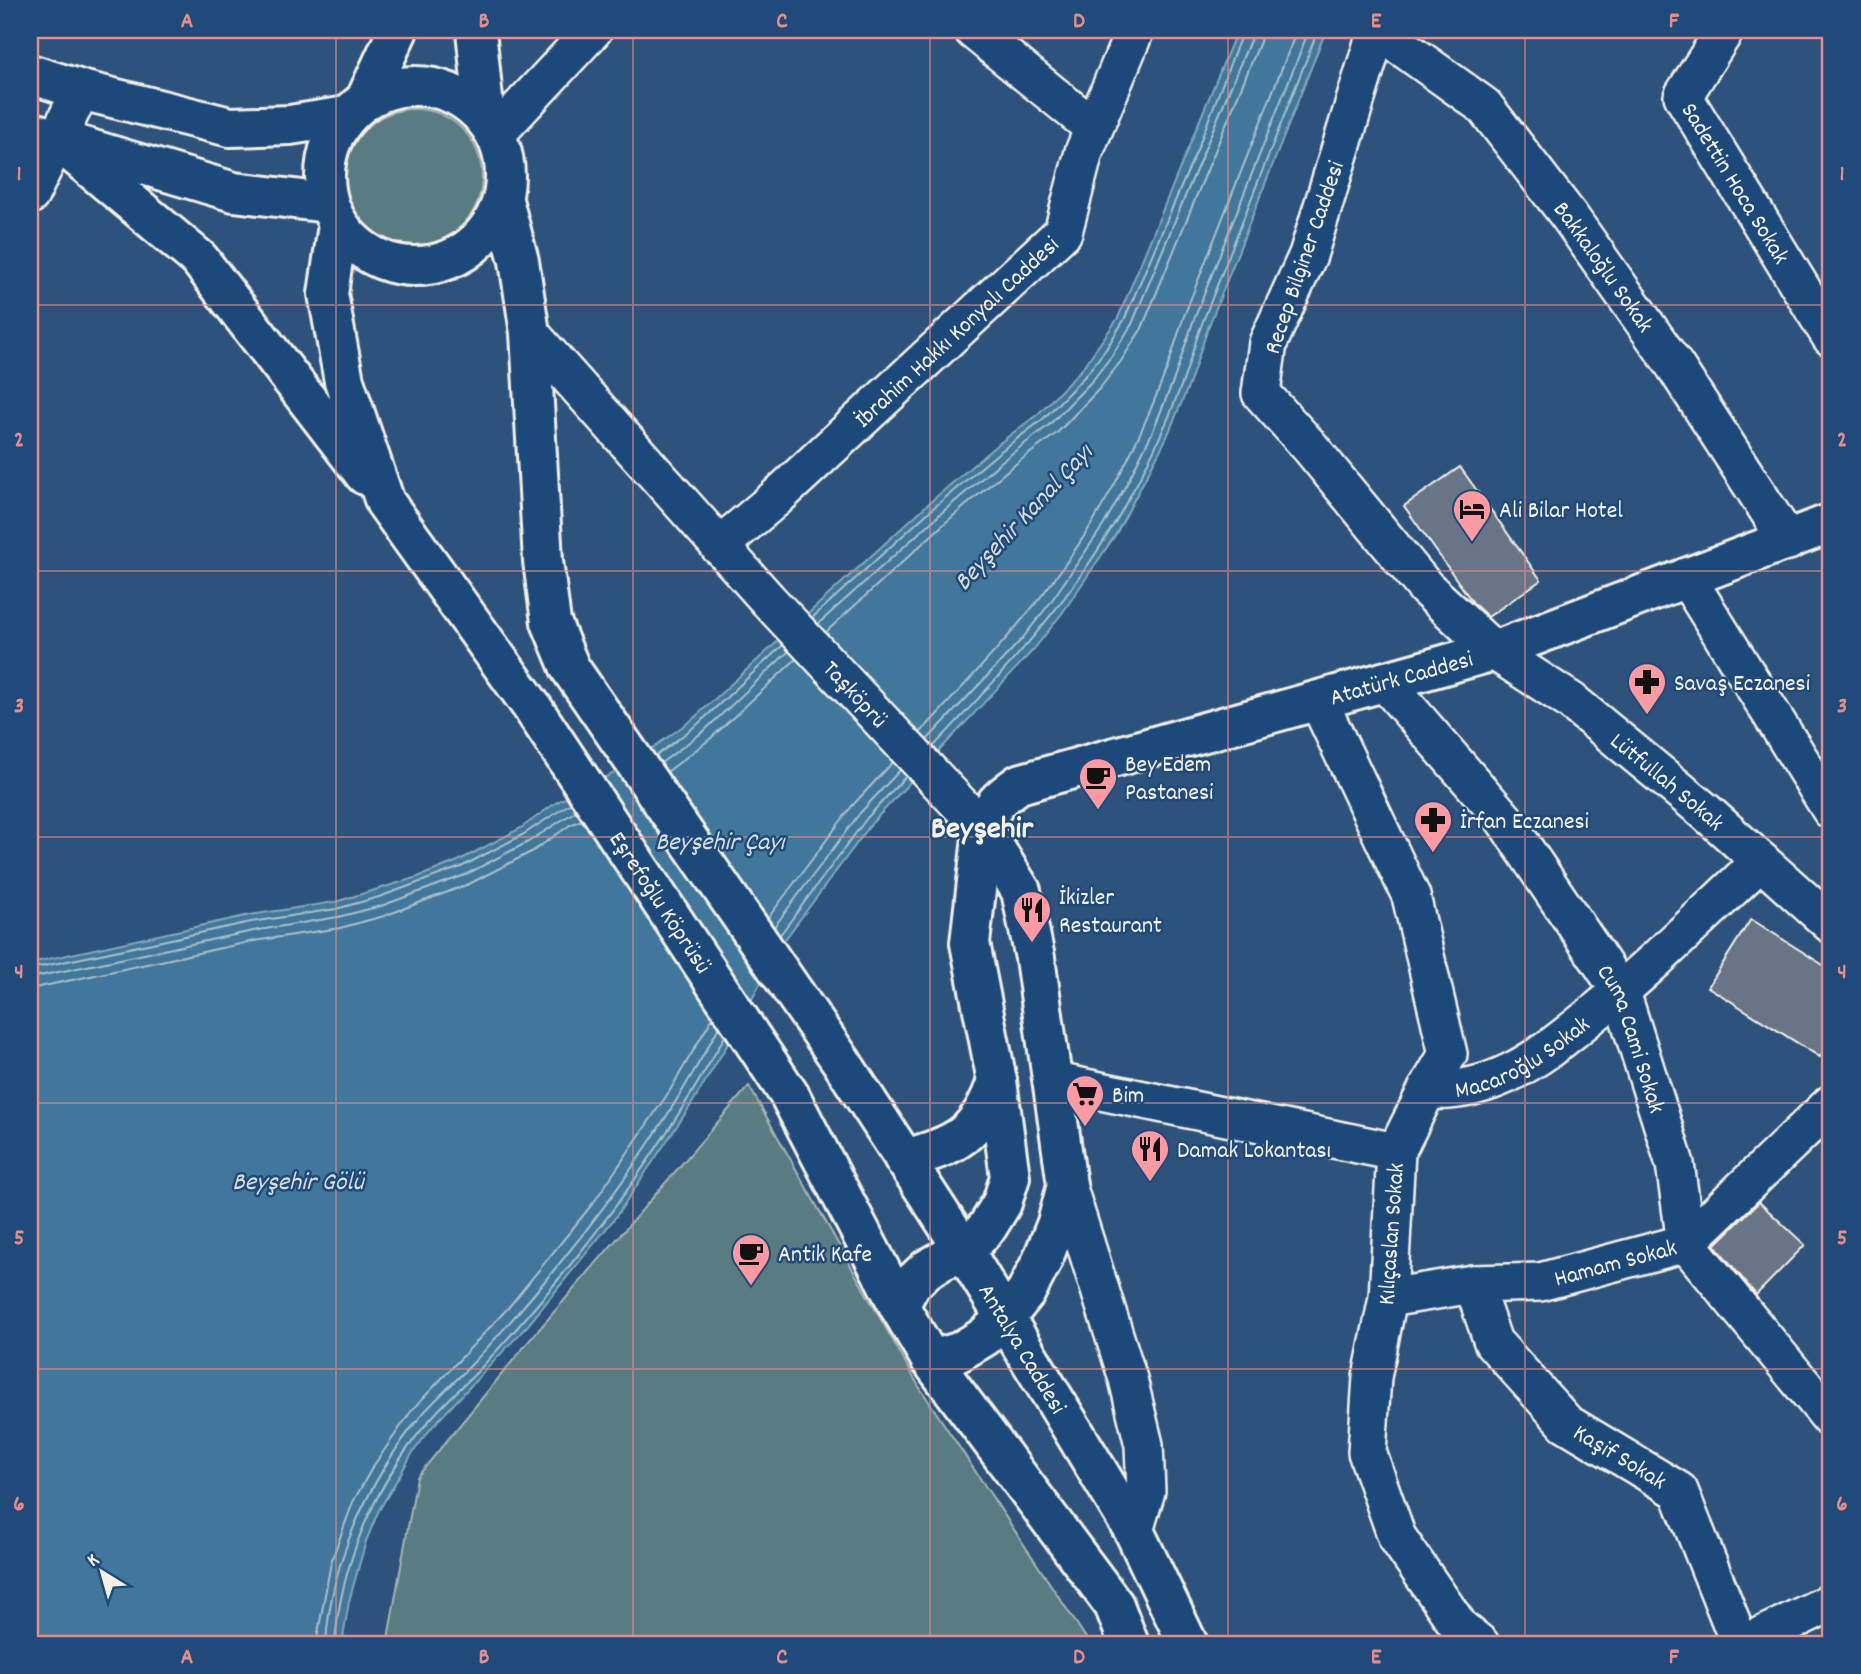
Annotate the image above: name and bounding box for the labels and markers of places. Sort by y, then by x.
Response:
hotel icon: Ali Bilar Hotel [1451,488,1493,543]
place label: Ali Bilar Hotel [1499,495,1623,529]
pharmacy icon: Savaş Eczanesi [1626,661,1668,716]
place label: Savaş Eczanesi [1674,668,1810,702]
place label: Bey Edem Pastanesi [1125,749,1214,811]
cafe icon: Bey Edem Pastanesi [1077,756,1119,811]
pharmacy icon: İrfan Eczanesi [1412,799,1454,854]
place label: İrfan Eczanesi [1460,806,1589,840]
place label: İkizler Restaurant [1059,882,1162,944]
restaurant icon: İkizler Restaurant [1011,889,1053,944]
supermarket icon: Bim [1064,1073,1106,1128]
place label: Bim [1112,1080,1144,1114]
restaurant icon: Damak Lokantası [1129,1128,1171,1183]
place label: Damak Lokantası [1177,1135,1331,1169]
cafe icon: Antik Kafe [730,1232,772,1287]
place label: Antik Kafe [778,1239,872,1273]

